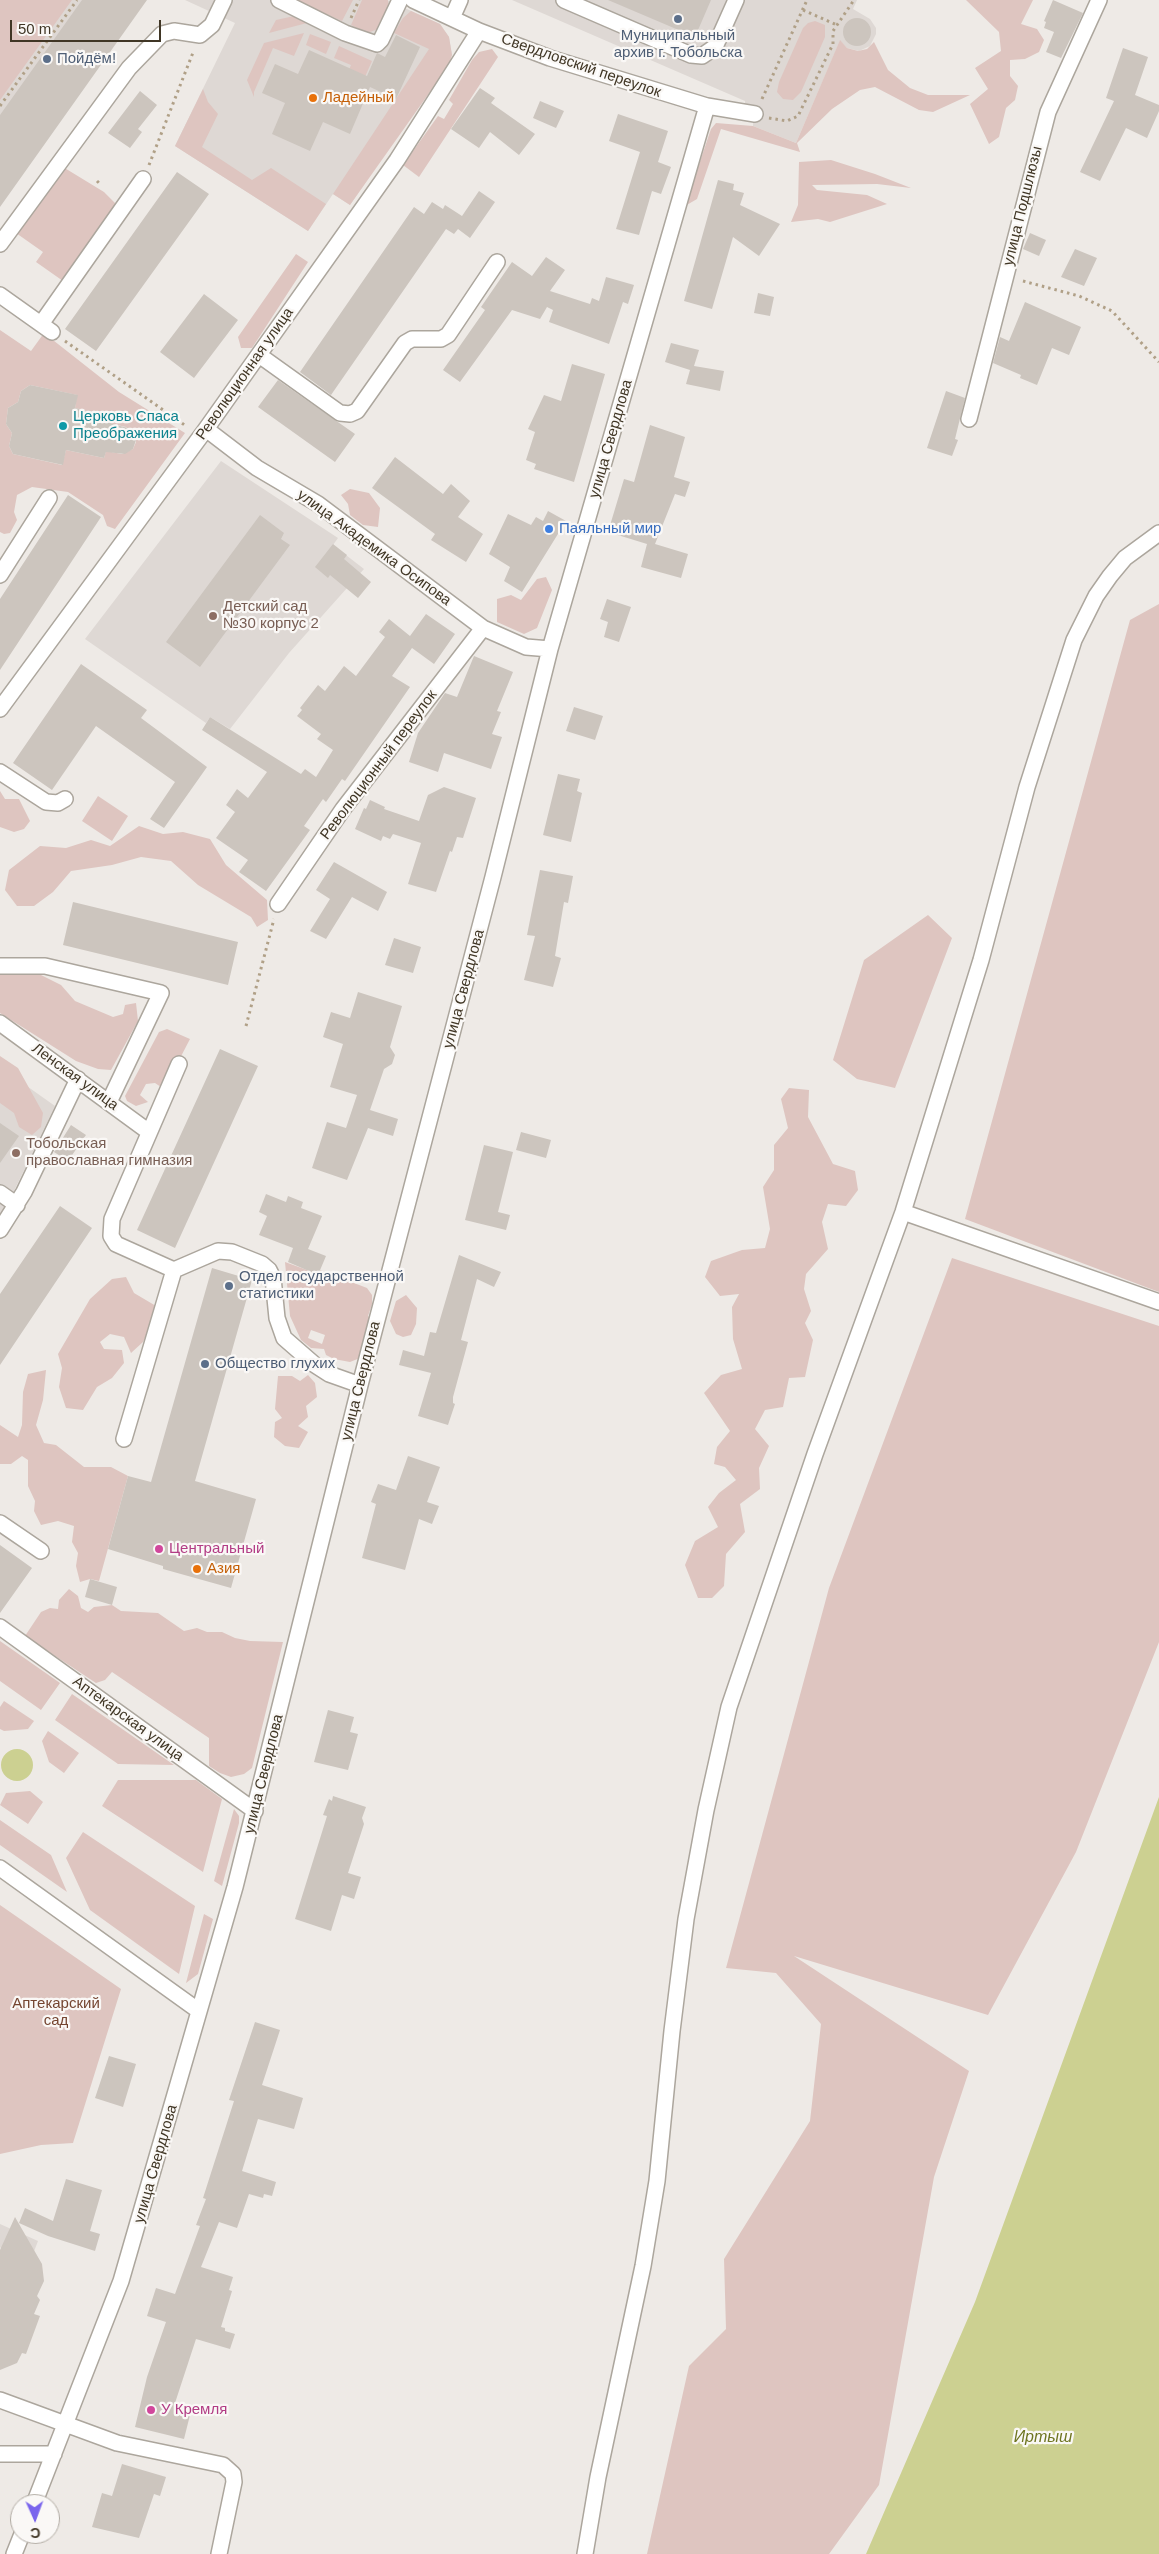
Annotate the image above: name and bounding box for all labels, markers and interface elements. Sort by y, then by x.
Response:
scale bar [12,10,164,42]
marker: Муниципальный архив г. Тобольска [672,13,684,25]
text: 50 m [18,20,51,37]
place label: Муниципальный архив г. Тобольска [614,27,742,62]
street label: Свердловский переулок [499,30,663,102]
place label: Пойдём! [57,50,116,68]
marker: Пойдём! [41,53,53,65]
place label: Ладейный [323,89,394,107]
marker: Ладейный [307,92,319,104]
street label: улица Подшлюзы [999,144,1047,268]
street label: Революционная улица [193,304,297,444]
street label: улица Свердлова [585,378,637,500]
place label: Церковь Спаса Преображения [73,408,179,443]
marker: Церковь Спаса Преображения [57,420,69,432]
street label: улица Академика Осипова [293,486,455,610]
place label: Паяльный мир [559,520,661,538]
marker: Паяльный мир [543,523,555,535]
place label: Детский сад №30 корпус 2 [223,598,319,633]
marker: Детский сад №30 корпус 2 [207,610,219,622]
street label: Революционный переулок [317,687,441,843]
street label: улица Свердлова [439,927,489,1051]
street label: Ленская улица [28,1040,122,1114]
place label: Тобольская православная гимназия [26,1135,192,1170]
marker: Тобольская православная гимназия [10,1147,22,1159]
place label: Отдел государственной статистики [239,1268,404,1303]
marker: Отдел государственной статистики [223,1280,235,1292]
street label: улица Свердлова [337,1319,385,1443]
place label: Общество глухих [215,1355,335,1373]
marker: Общество глухих [199,1358,211,1370]
place label: Центральный [169,1540,264,1558]
marker: Центральный [153,1543,165,1555]
place label: Азия [207,1560,240,1578]
marker: Азия [191,1563,203,1575]
street label: Аптекарская улица [69,1673,187,1765]
street label: улица Свердлова [240,1712,288,1836]
park label: Аптекарский сад [12,1995,100,2030]
street label: улица Свердлова [130,2103,182,2225]
place label: У Кремля [161,2401,227,2419]
marker: У Кремля [145,2404,157,2416]
water label: Иртыш [1014,2428,1072,2448]
north arrow [10,2494,60,2544]
text: С [30,2525,41,2541]

